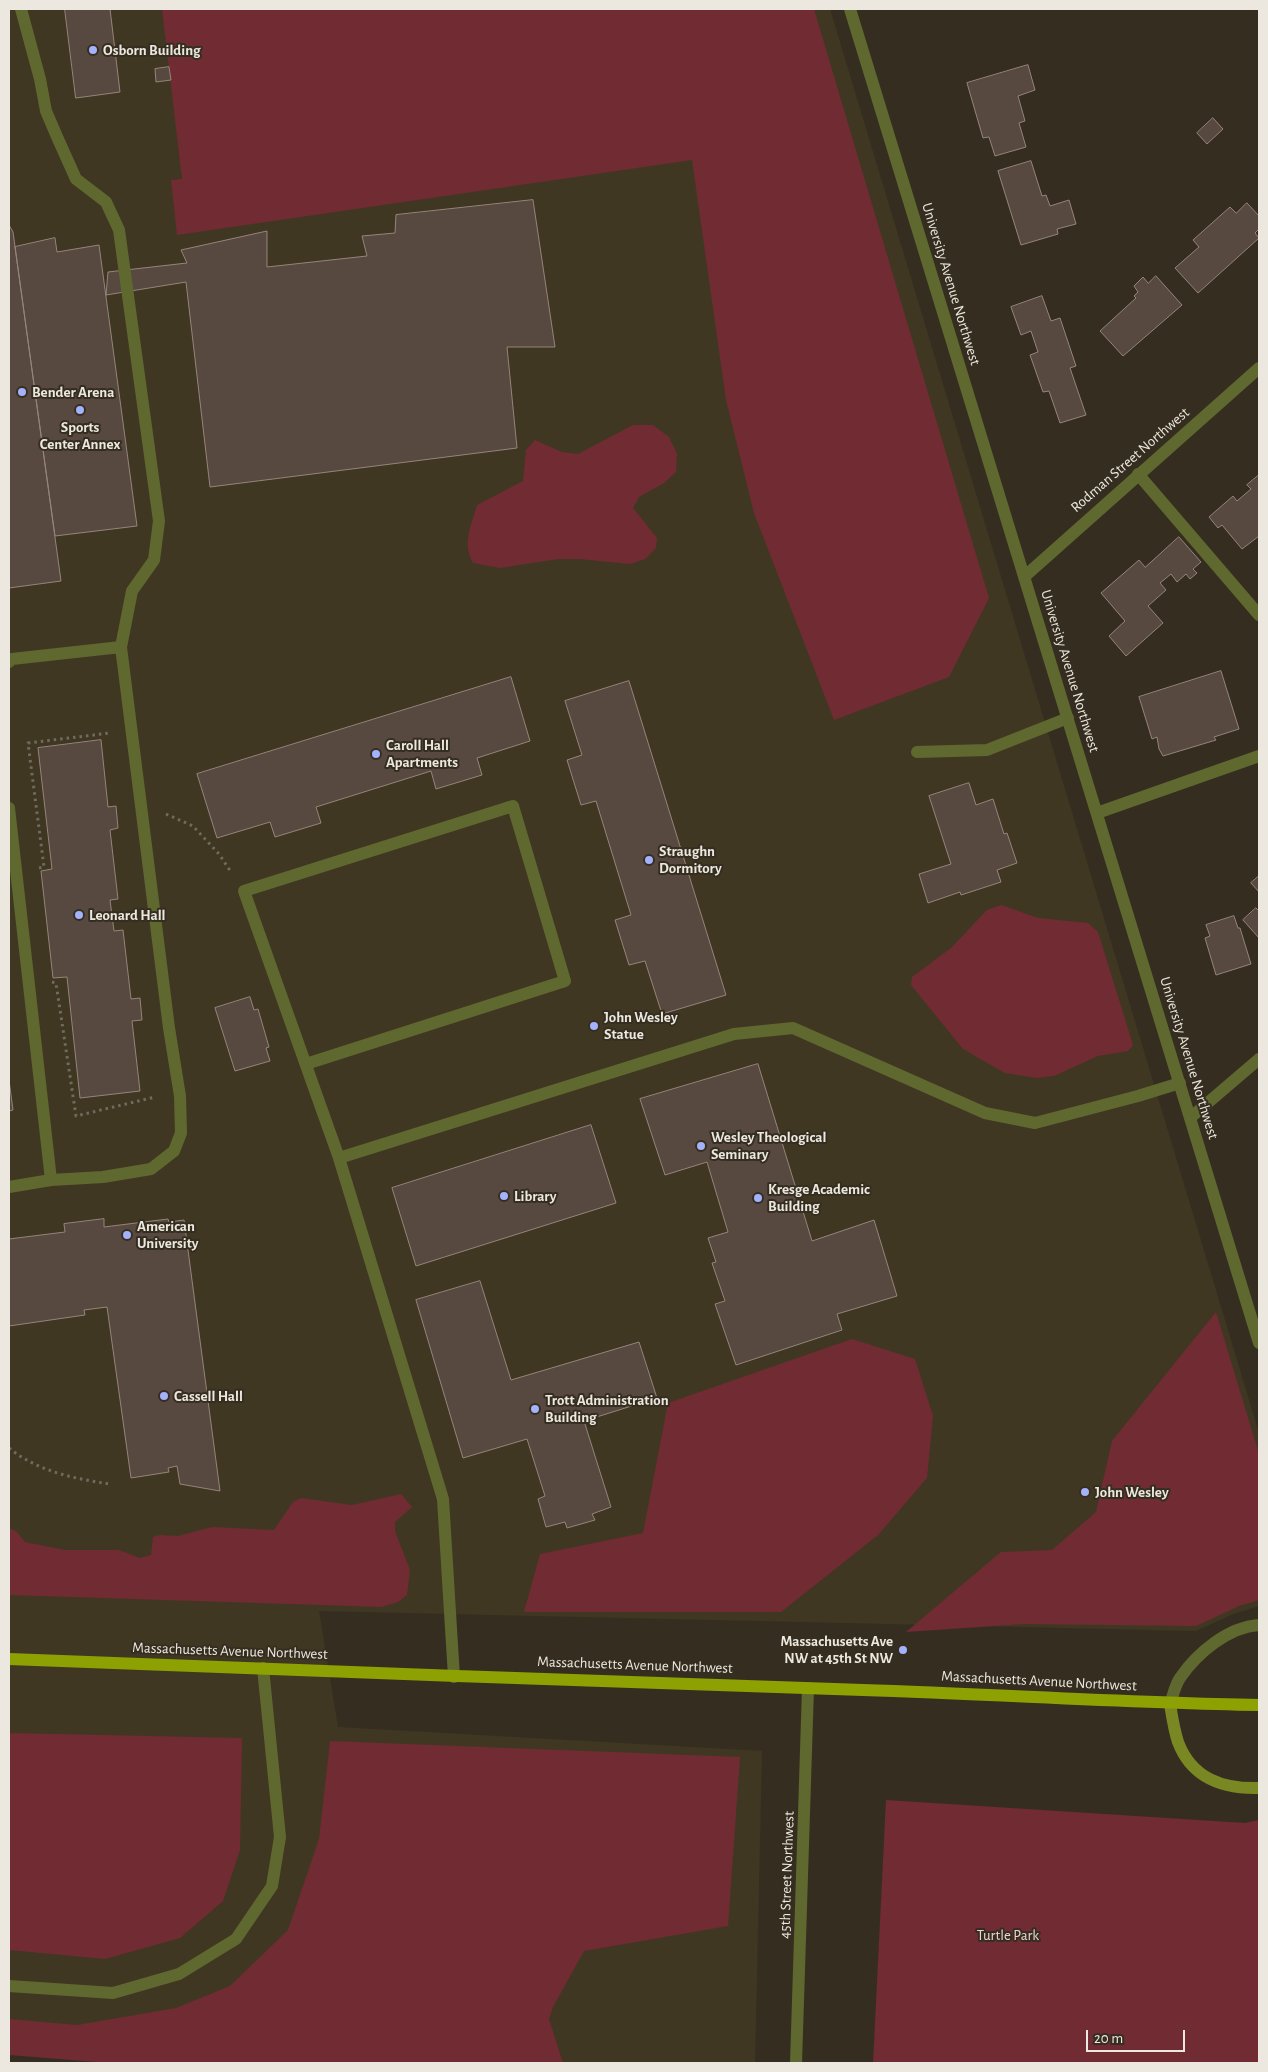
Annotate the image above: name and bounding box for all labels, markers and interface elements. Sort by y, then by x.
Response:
place label: Osborn Building [103,41,201,59]
marker: Osborn Building [87,44,99,56]
street label: University Avenue Northwest [918,201,984,367]
place label: Bender Arena [32,383,114,401]
marker: Bender Arena [16,386,28,398]
marker: Sports Center Annex [74,404,86,416]
street label: Rodman Street Northwest [1067,404,1193,516]
place label: Sports Center Annex [40,418,120,453]
street label: University Avenue Northwest [1037,588,1103,754]
place label: Caroll Hall Apartments [386,736,458,771]
marker: Caroll Hall Apartments [370,748,382,760]
place label: Straughn Dormitory [659,842,722,877]
marker: Straughn Dormitory [643,854,655,866]
place label: Leonard Hall [89,906,166,924]
marker: Leonard Hall [73,909,85,921]
street label: University Avenue Northwest [1156,975,1222,1141]
place label: John Wesley Statue [604,1008,678,1043]
marker: John Wesley Statue [588,1020,600,1032]
place label: Wesley Theological Seminary [711,1128,826,1163]
marker: Wesley Theological Seminary [695,1140,707,1152]
place label: Kresge Academic Building [768,1180,870,1215]
place label: Library [514,1187,556,1205]
marker: Library [498,1190,510,1202]
marker: Kresge Academic Building [752,1192,764,1204]
place label: American University [137,1217,198,1252]
marker: American University [121,1229,133,1241]
place label: Cassell Hall [174,1387,243,1405]
marker: Cassell Hall [158,1390,170,1402]
place label: Trott Administration Building [545,1391,669,1426]
marker: Trott Administration Building [529,1403,541,1415]
place label: John Wesley [1095,1483,1169,1501]
marker: John Wesley [1079,1486,1091,1498]
place label: Massachusetts Ave NW at 45th St NW [780,1632,893,1667]
street label: Massachusetts Avenue Northwest [132,1639,328,1663]
marker: Massachusetts Ave NW at 45th St NW [897,1644,909,1656]
street label: Massachusetts Avenue Northwest [537,1653,733,1677]
street label: Massachusetts Avenue Northwest [941,1667,1137,1695]
street label: 45th Street Northwest [776,1811,798,1939]
park label: Turtle Park [977,1926,1039,1944]
scale bar [1088,2020,1187,2052]
text: 20 m [1094,2031,1123,2046]

